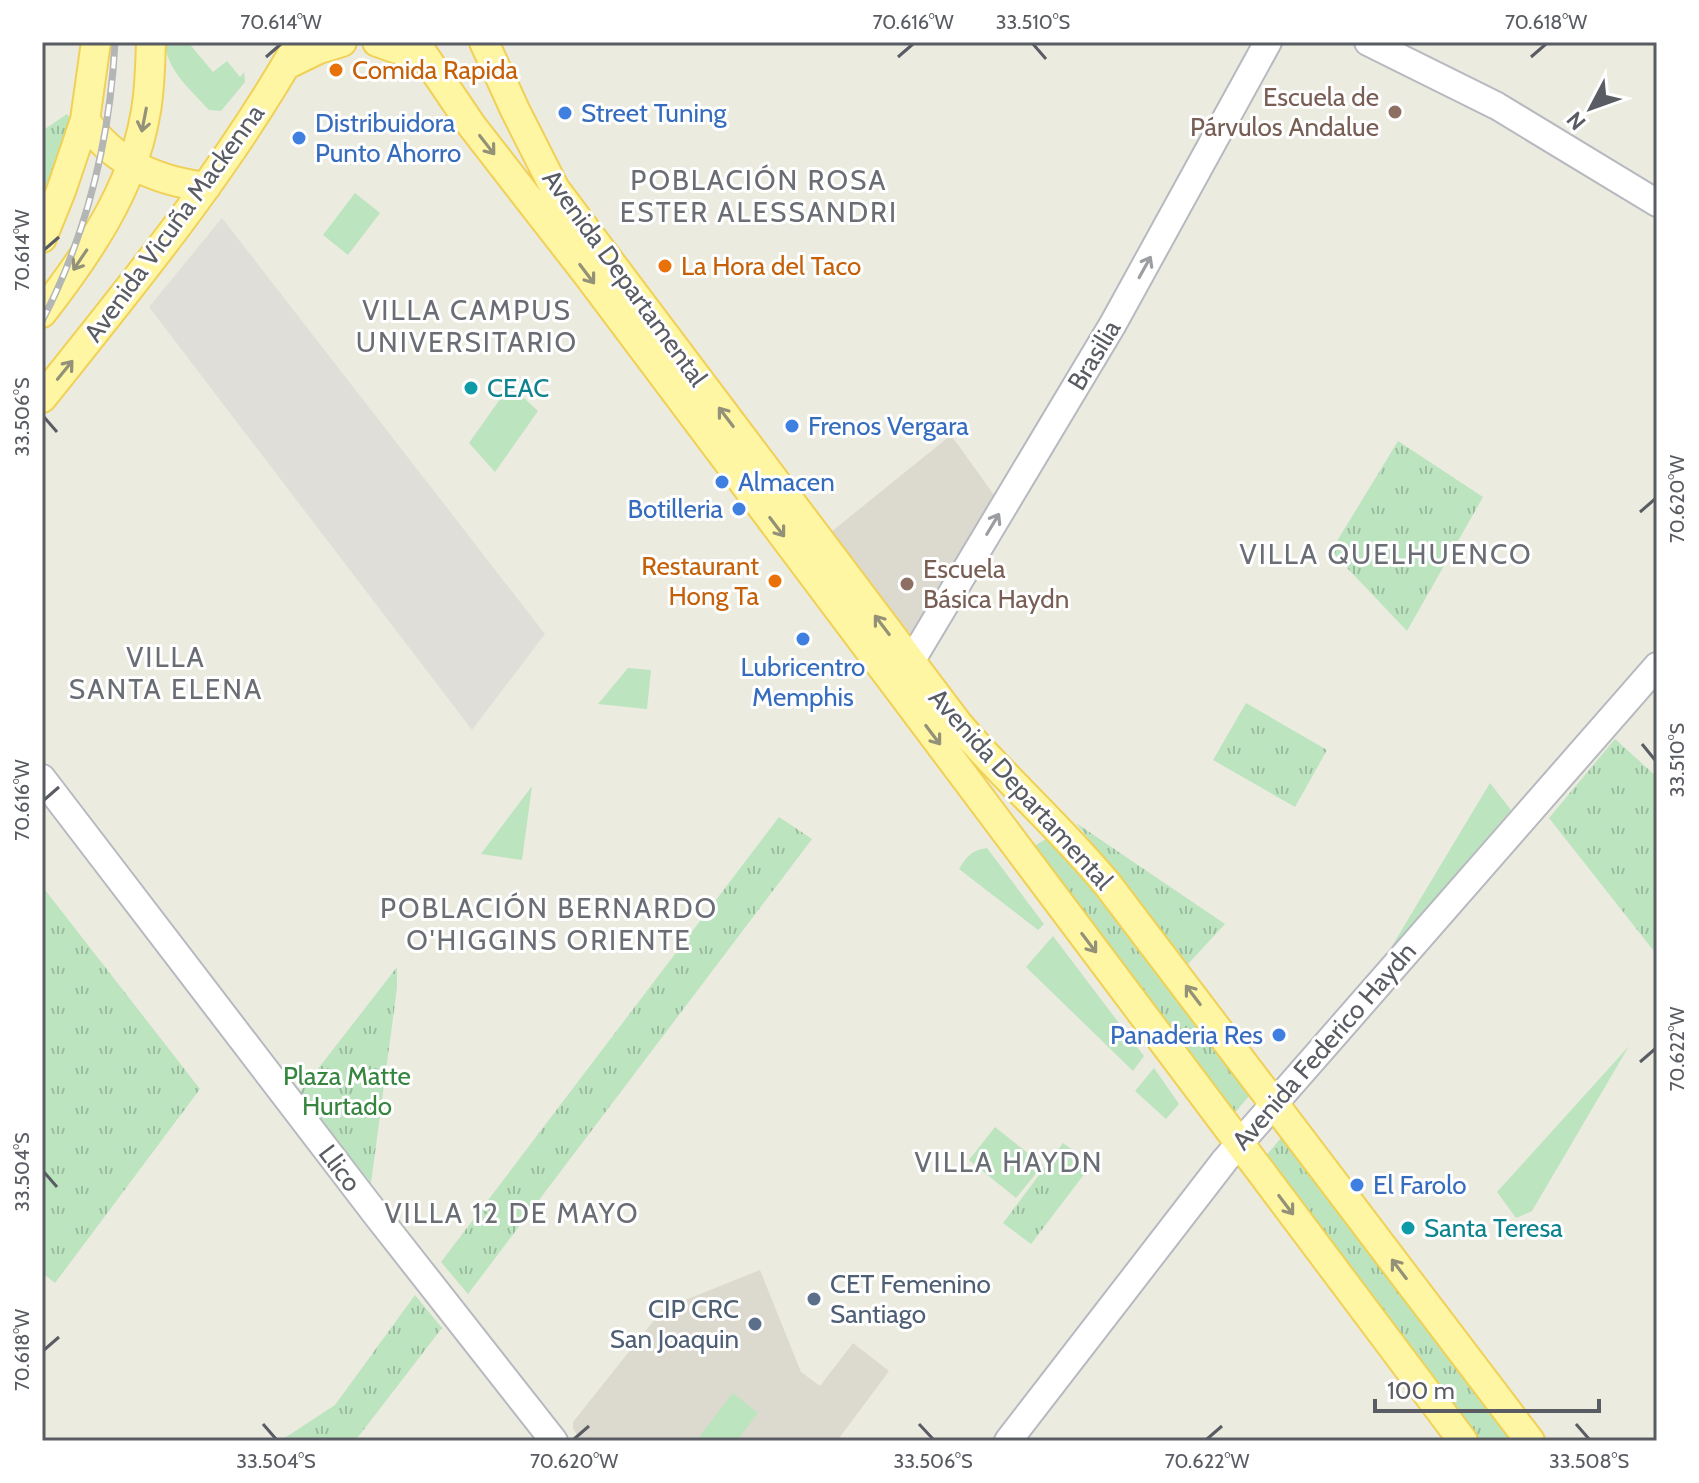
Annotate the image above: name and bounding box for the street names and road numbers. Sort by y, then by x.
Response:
street label: Avenida Vicuña Mackenna [77,98,271,348]
street label: Avenida Departamental [536,163,714,393]
street label: Brasilia [1061,314,1128,396]
street label: Avenida Departamental [922,682,1120,896]
street label: Avenida Federico Haydn [1225,936,1423,1156]
street label: Llico [312,1138,368,1198]

